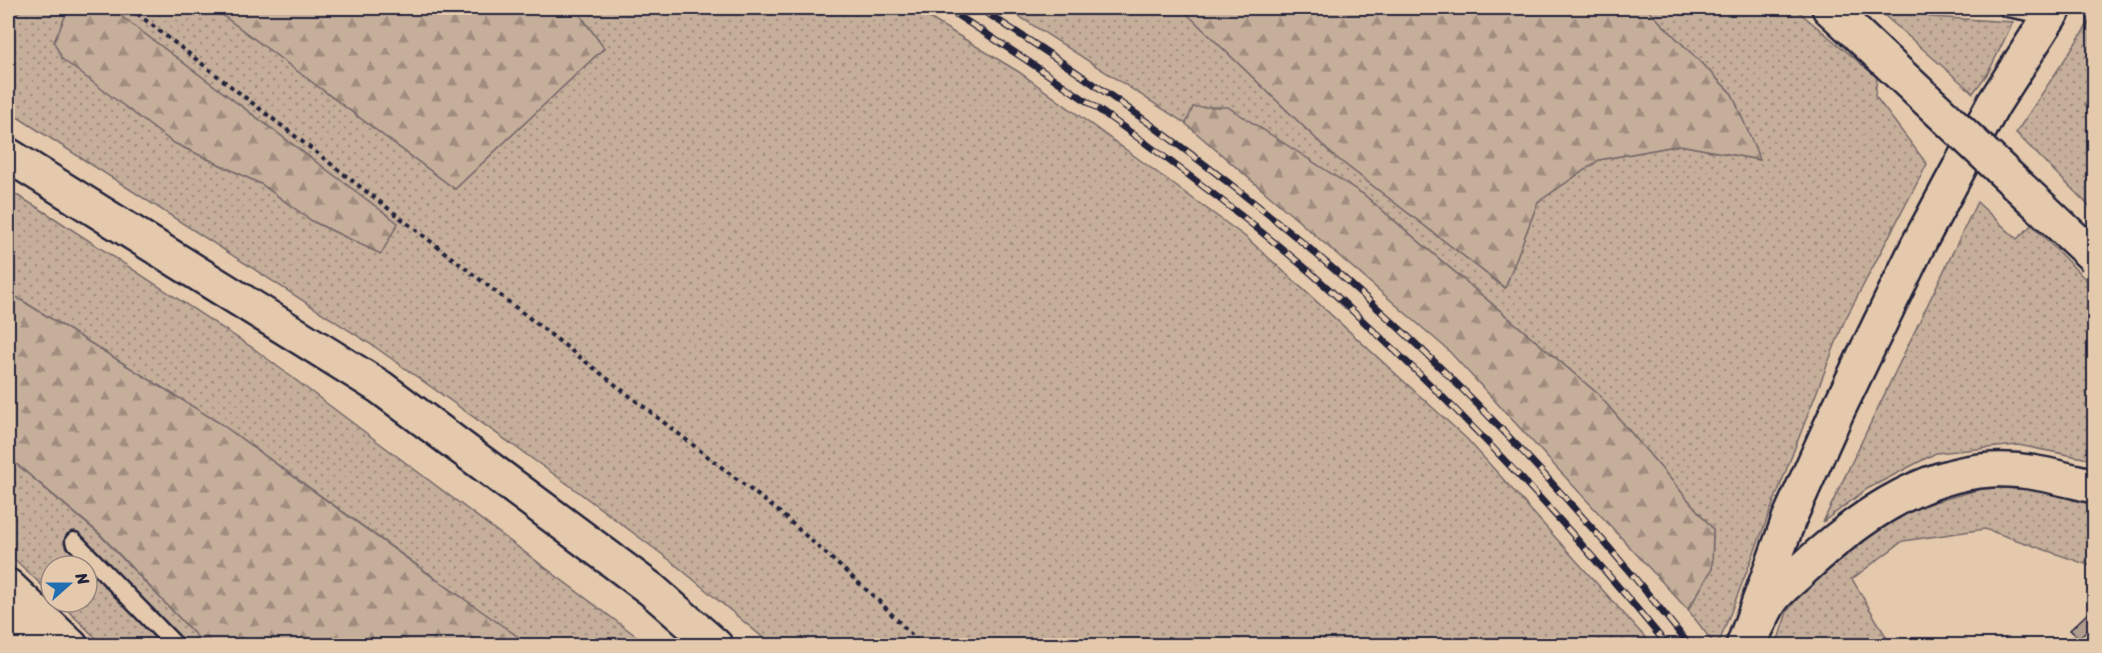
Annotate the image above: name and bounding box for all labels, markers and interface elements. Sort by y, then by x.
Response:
north arrow [39,554,99,614]
text: N [67,567,98,590]

